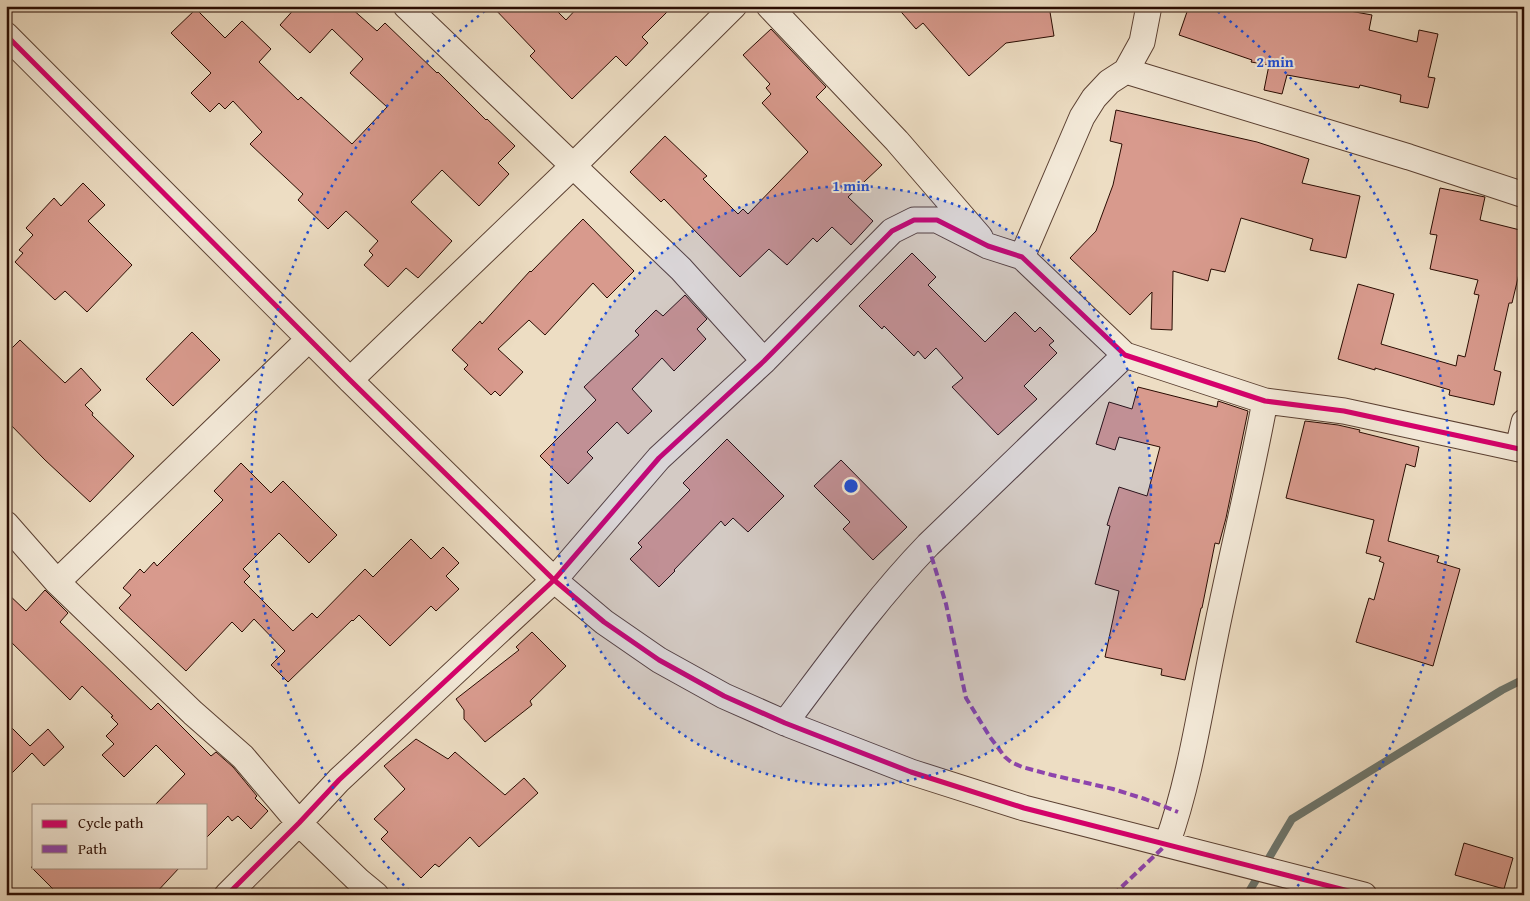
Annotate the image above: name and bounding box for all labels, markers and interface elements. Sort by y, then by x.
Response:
text: 2 min [1256,51,1294,72]
text: 1 min [832,175,870,196]
centre of rings [842,477,860,495]
legend [32,804,208,868]
text: Cycle path [78,812,144,833]
text: Path [78,838,107,859]

